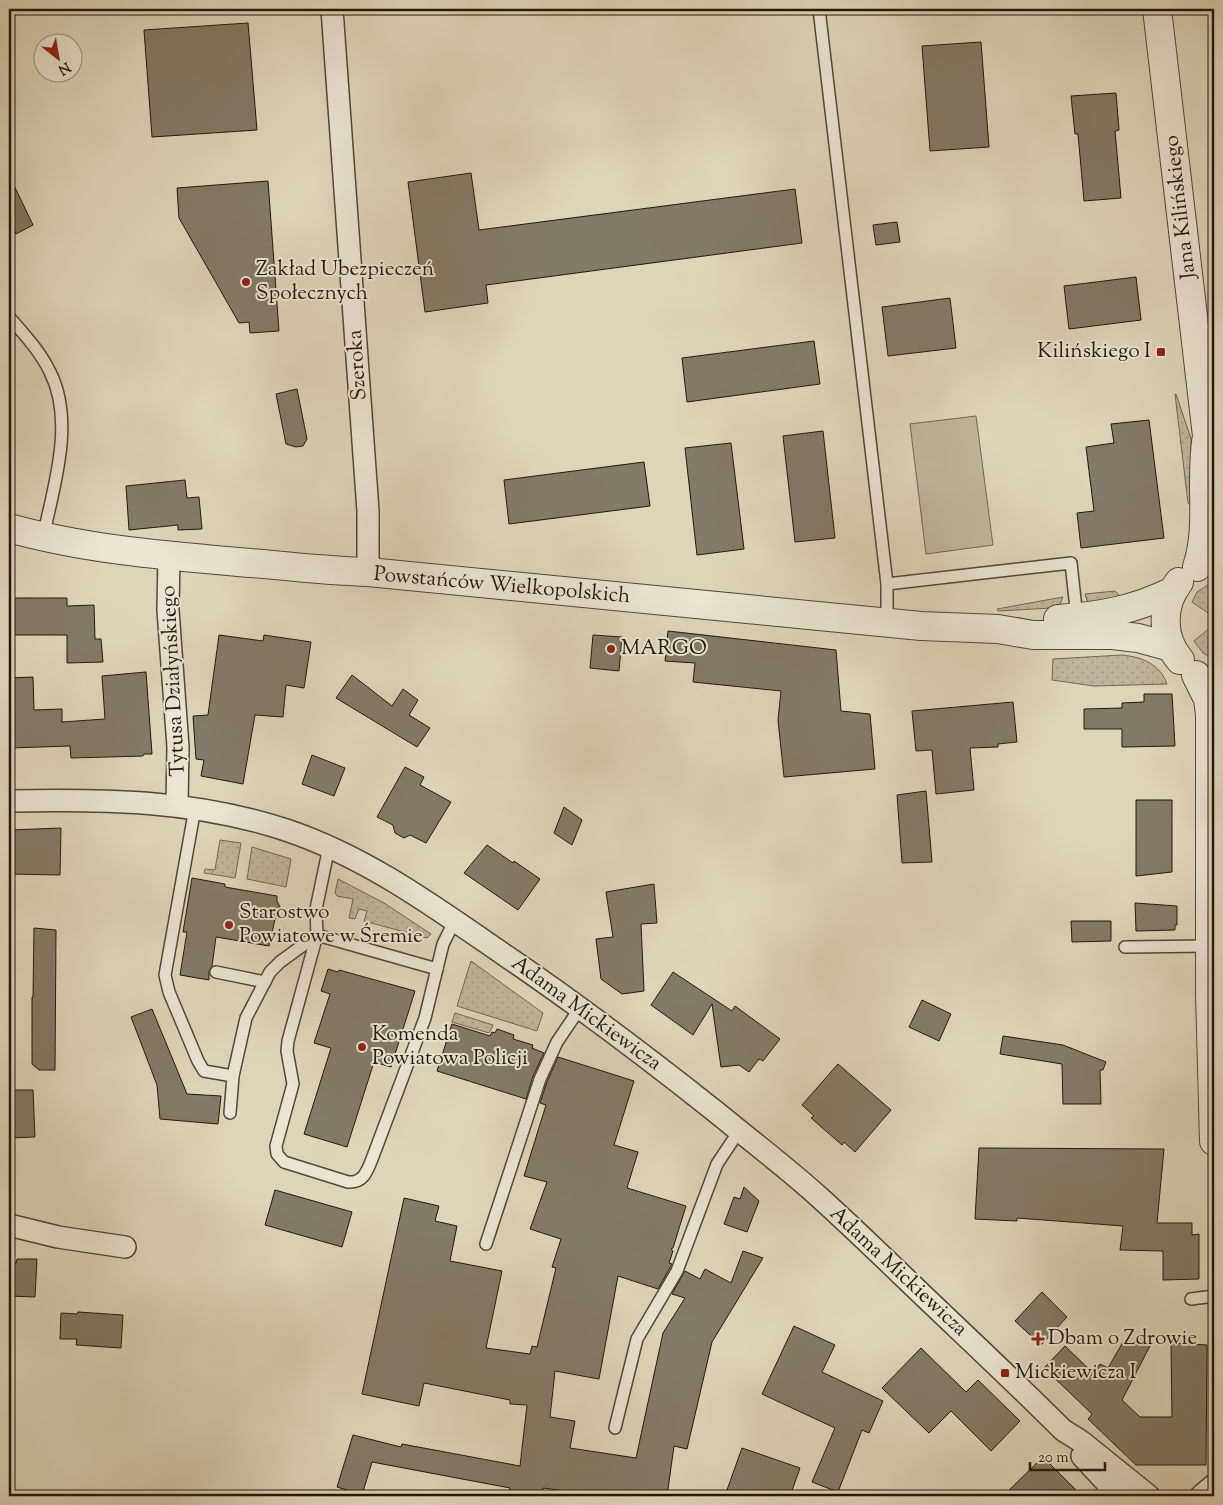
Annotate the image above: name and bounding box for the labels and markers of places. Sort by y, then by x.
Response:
place label: Zakład Ubezpieczeń Społecznych [256,255,434,309]
marker: Zakład Ubezpieczeń Społecznych [240,276,252,288]
place label: Kilińskiego I [1037,337,1151,367]
marker: Kilińskiego I [1155,346,1167,358]
place label: MARGO [621,634,707,664]
marker: MARGO [605,643,617,655]
place label: Starostwo Powiatowe w Śremie [239,898,423,952]
marker: Starostwo Powiatowe w Śremie [223,919,235,931]
place label: Komenda Powiatowa Policji [372,1020,528,1074]
marker: Komenda Powiatowa Policji [356,1041,368,1053]
place label: Dbam o Zdrowie [1048,1324,1197,1354]
marker: Dbam o Zdrowie [1032,1333,1044,1345]
place label: Mickiewicza I [1015,1358,1136,1388]
marker: Mickiewicza I [999,1367,1011,1379]

